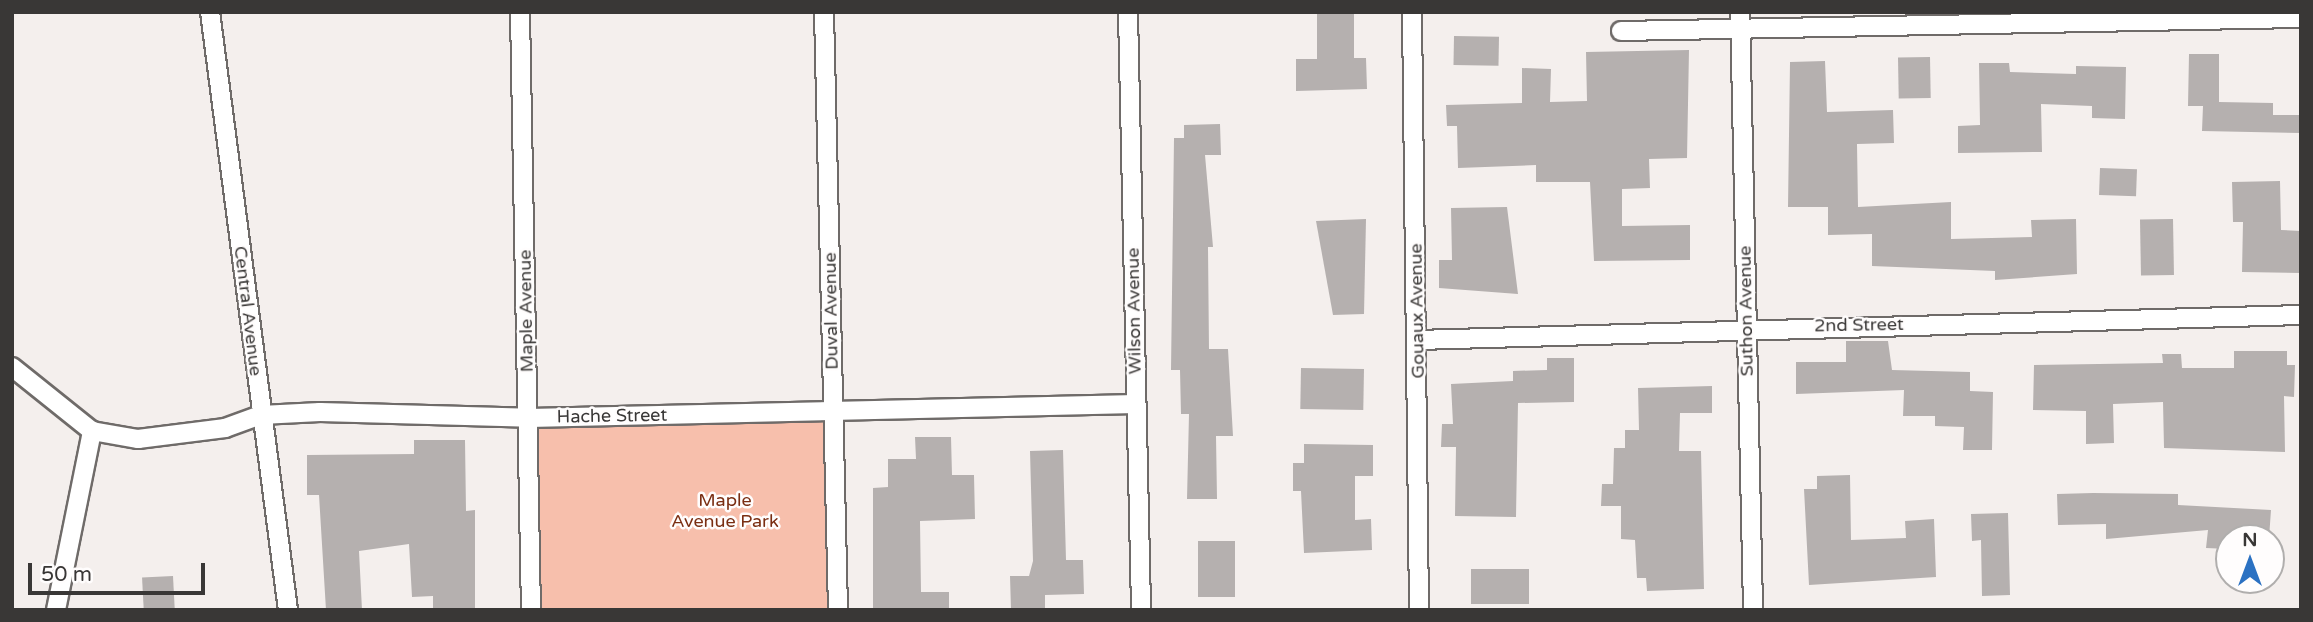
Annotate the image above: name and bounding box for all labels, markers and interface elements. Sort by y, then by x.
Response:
street label: Gouaux Avenue [1405,243,1429,379]
street label: Central Avenue [229,245,267,377]
street label: Suthon Avenue [1734,245,1758,377]
street label: Wilson Avenue [1122,248,1146,374]
street label: Maple Avenue [514,250,538,372]
street label: Duval Avenue [819,252,843,370]
street label: 2nd Street [1814,313,1904,337]
street label: Hache Street [557,404,667,428]
park label: Maple Avenue Park [671,490,779,532]
north arrow [2215,524,2285,594]
text: N [2242,529,2258,551]
scale bar [32,548,208,592]
text: 50 m [41,562,92,587]

